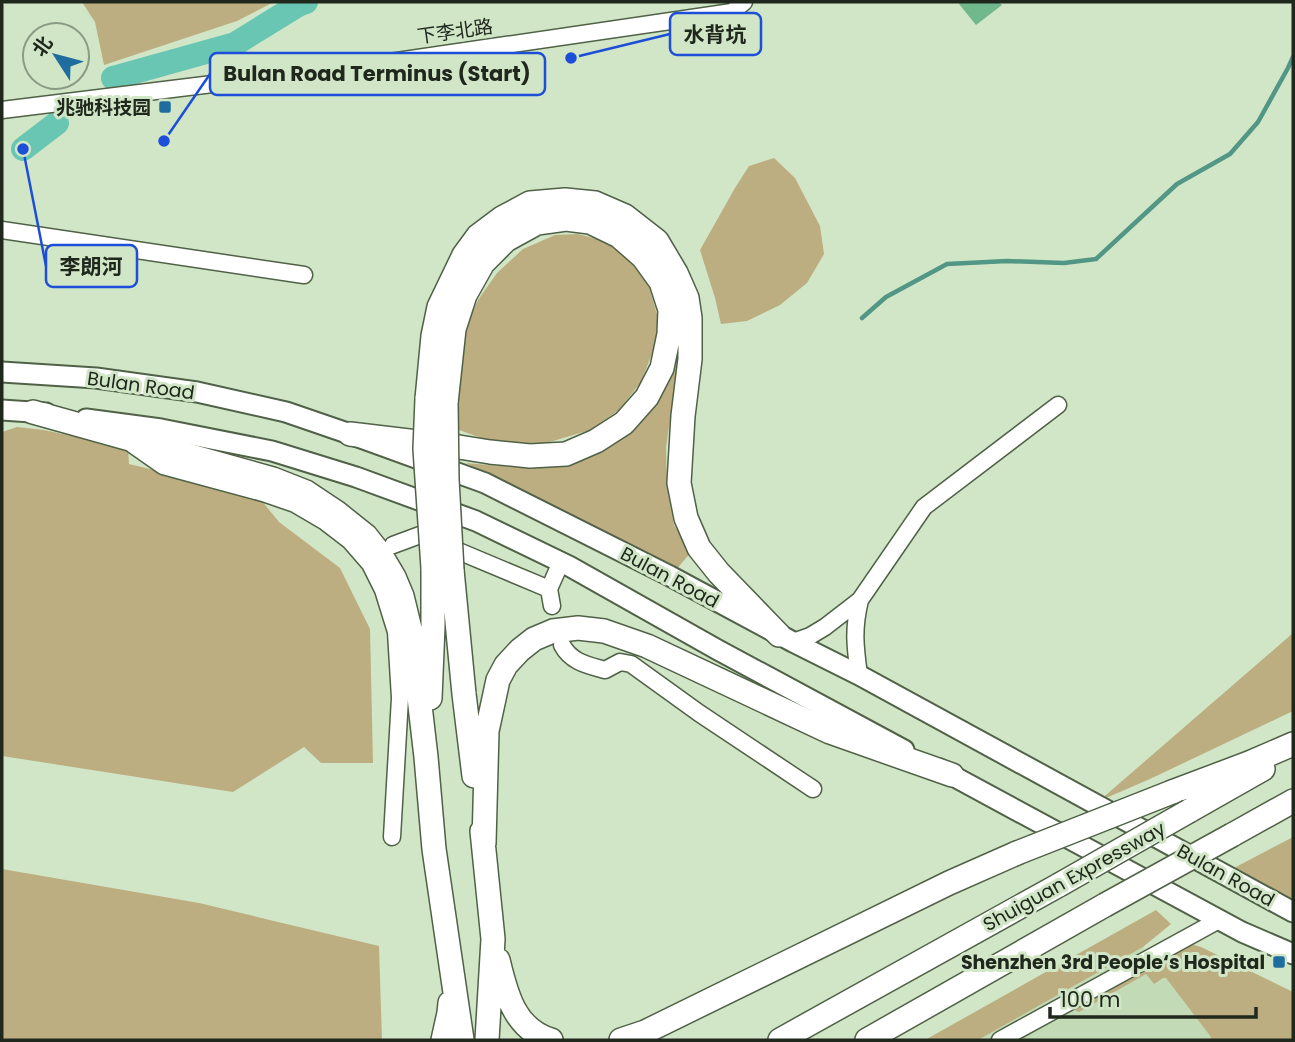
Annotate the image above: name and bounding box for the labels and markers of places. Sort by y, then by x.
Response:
callout: 水背坑 [670,13,761,55]
callout: Bulan Road Terminus (Start) [210,53,545,95]
place label: 兆驰科技园 [56,94,151,121]
marker: 兆驰科技园 [157,99,173,115]
callout: 李朗河 [46,245,137,287]
place label: Shenzhen 3rd People‘s Hospital [961,949,1265,976]
marker: Shenzhen 3rd People‘s Hospital [1271,954,1287,970]

